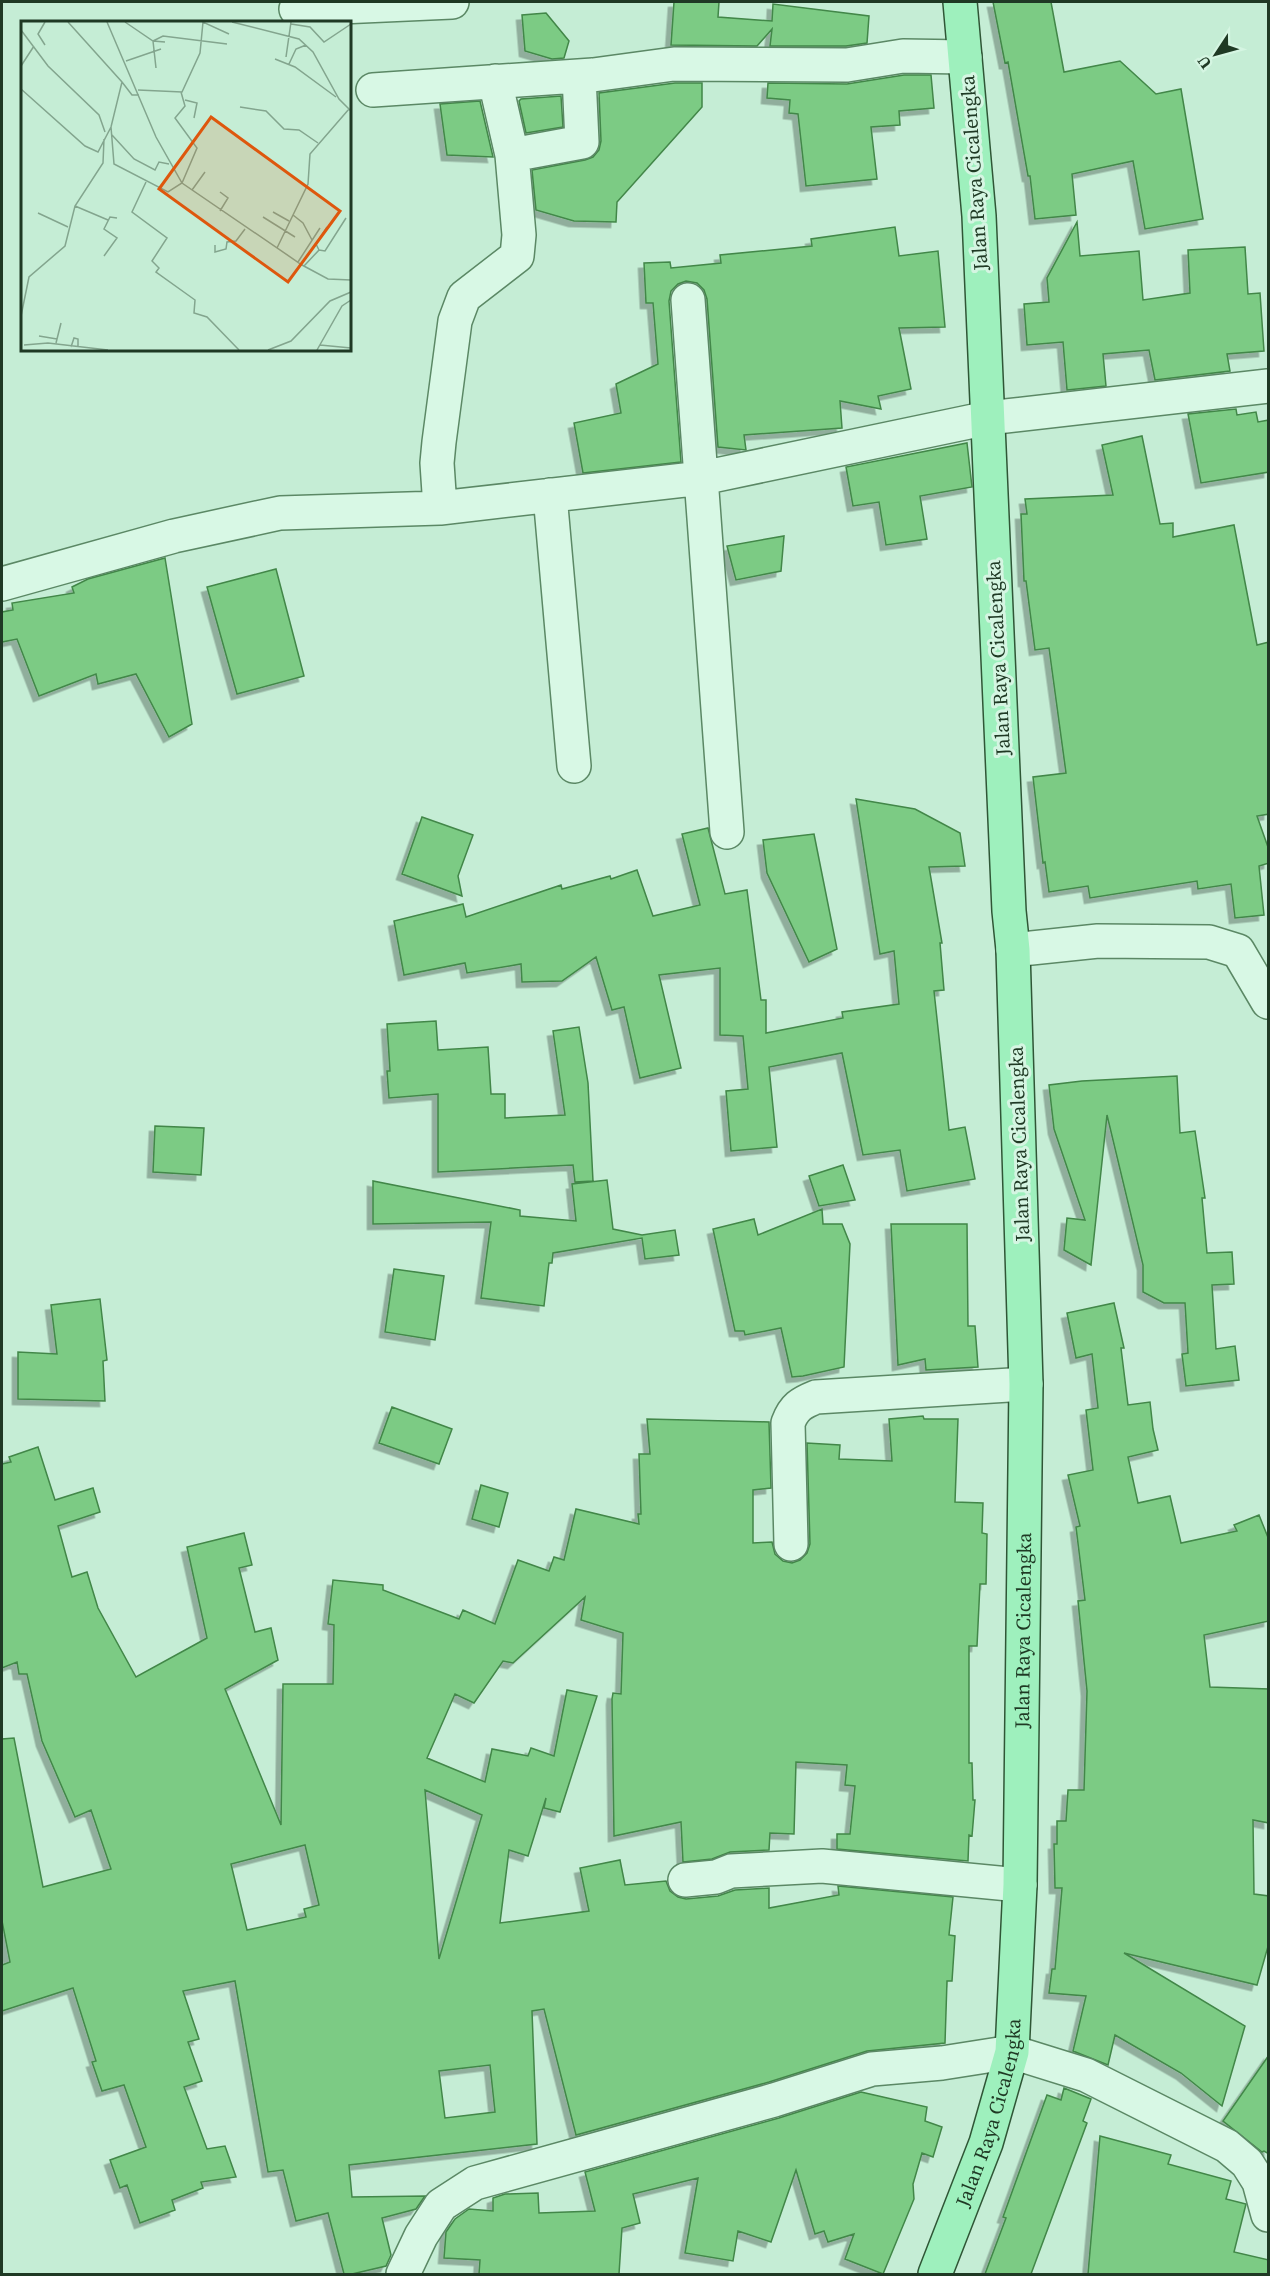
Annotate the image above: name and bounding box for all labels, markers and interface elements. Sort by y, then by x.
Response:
inset map [21,21,351,351]
north arrow [1186,24,1246,84]
text: U [1191,51,1216,74]
street label: Jalan Raya Cicalengka [953,74,995,273]
street label: Jalan Raya Cicalengka [979,559,1017,757]
street label: Jalan Raya Cicalengka [1002,1045,1036,1243]
street label: Jalan Raya Cicalengka [1008,1532,1038,1729]
street label: Jalan Raya Cicalengka [948,2017,1028,2212]

